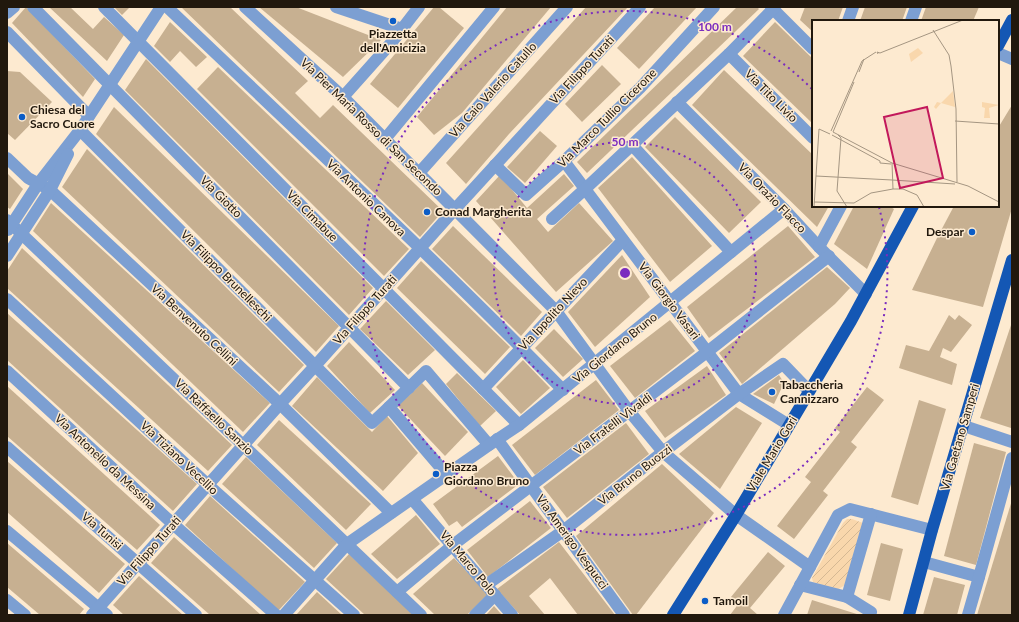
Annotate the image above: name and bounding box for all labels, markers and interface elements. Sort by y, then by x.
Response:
marker: Piazzetta dell'Amicizia [388,16,398,26]
text: 100 m [698,19,732,34]
inset map [812,20,999,207]
place label: Piazzetta dell'Amicizia [360,26,426,55]
street label: Via Filippo Turati [546,32,617,107]
street label: Via Caio Valerio Catullo [446,39,540,140]
street label: Via Pier Maria Rosso di San Secondo [297,55,446,199]
street label: Via Marco Tullio Cicerone [554,65,659,170]
street label: Via Tito Livio [742,66,801,125]
place label: Chiesa del Sacro Cuore [30,102,95,131]
marker: Chiesa del Sacro Cuore [17,112,27,122]
text: 50 m [612,134,638,149]
street label: Via Antonio Canova [324,156,409,239]
street label: Via Orazio Flacco [735,160,810,236]
street label: Via Giotto [197,172,246,221]
street label: Via Cimabue [284,187,341,244]
place label: Conad Margherita [435,204,532,219]
marker: Conad Margherita [422,207,432,217]
place label: Despar [926,224,965,239]
street label: Via Filippo Brunelleschi [178,227,275,324]
marker: Despar [967,227,977,237]
street label: Via Giorgio Vasari [635,259,703,342]
centre of rings [618,266,632,280]
street label: Via Filippo Turati [329,272,400,348]
street label: Via Ippolito Nievo [515,274,590,353]
street label: Via Benvenuto Cellini [148,281,241,369]
street label: Via Giordano Bruno [570,309,660,386]
street label: Via Raffaello Sanzio [172,375,257,458]
place label: Tabaccheria Cannizzaro [780,377,843,406]
street label: Via Gaetano Samperi [937,382,982,492]
marker: Tabaccheria Cannizzaro [767,387,777,397]
street label: Via Fratelli Vivaldi [571,389,655,458]
street label: Via Antonello da Messina [52,411,159,512]
street label: Viale Mario Gori [743,413,800,494]
street label: Via Tiziano Vecellio [137,418,221,498]
street label: Via Bruno Buozzi [595,441,675,508]
place label: Piazza Giordano Bruno [444,459,529,488]
marker: Piazza Giordano Bruno [431,469,441,479]
street label: Via Amerigo Vespucci [533,492,612,592]
street label: Via Tunisi [79,509,126,553]
street label: Via Filippo Turati [113,513,184,589]
street label: Via Marco Polo [437,527,500,598]
place label: Tamoil [713,593,748,608]
marker: Tamoil [700,596,710,606]

